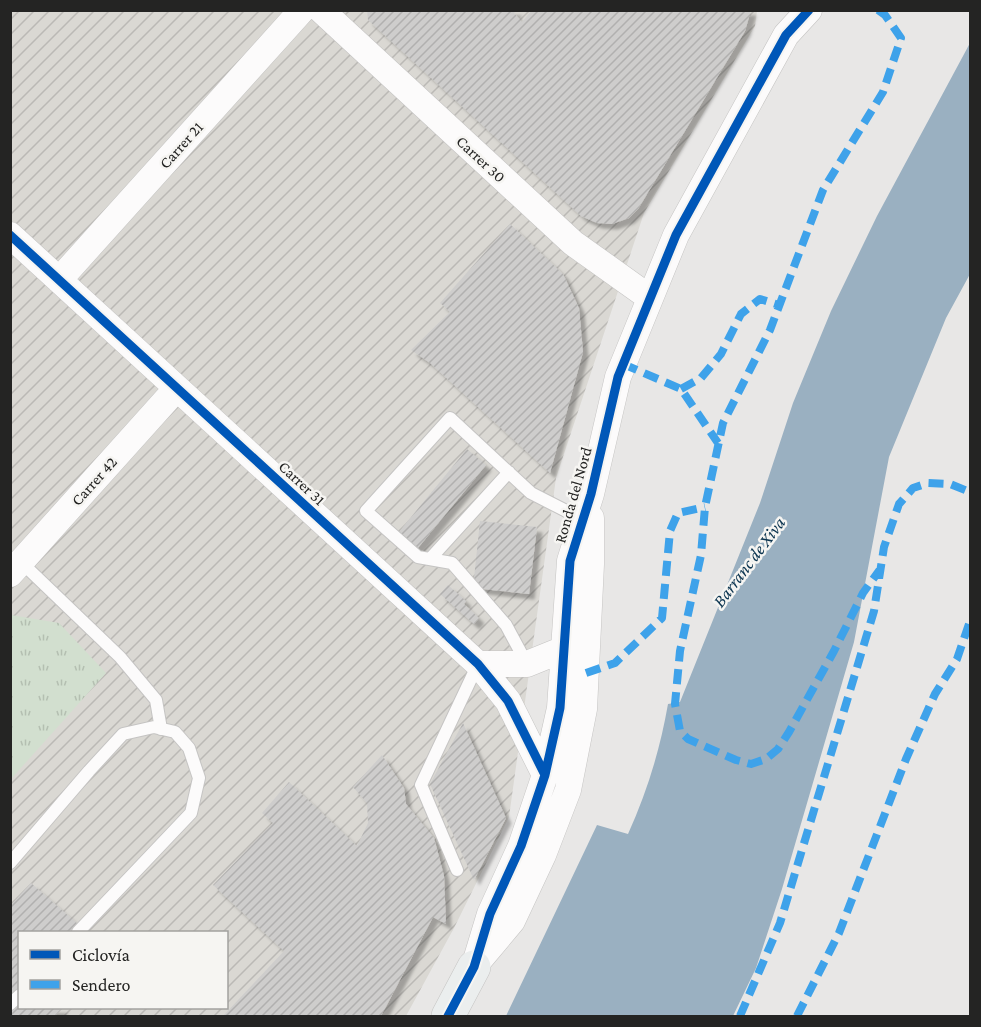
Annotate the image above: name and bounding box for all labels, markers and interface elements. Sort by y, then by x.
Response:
street label: Carrer 21 [156,118,206,172]
street label: Carrer 30 [453,132,509,186]
street label: Ronda del Nord [551,445,595,545]
street label: Carrer 42 [68,453,120,509]
street label: Carrer 31 [276,458,328,508]
water label: Barranc de Xiva [709,513,790,611]
legend [18,931,228,1009]
text: Ciclovía [72,945,130,965]
text: Sendero [72,975,130,995]

